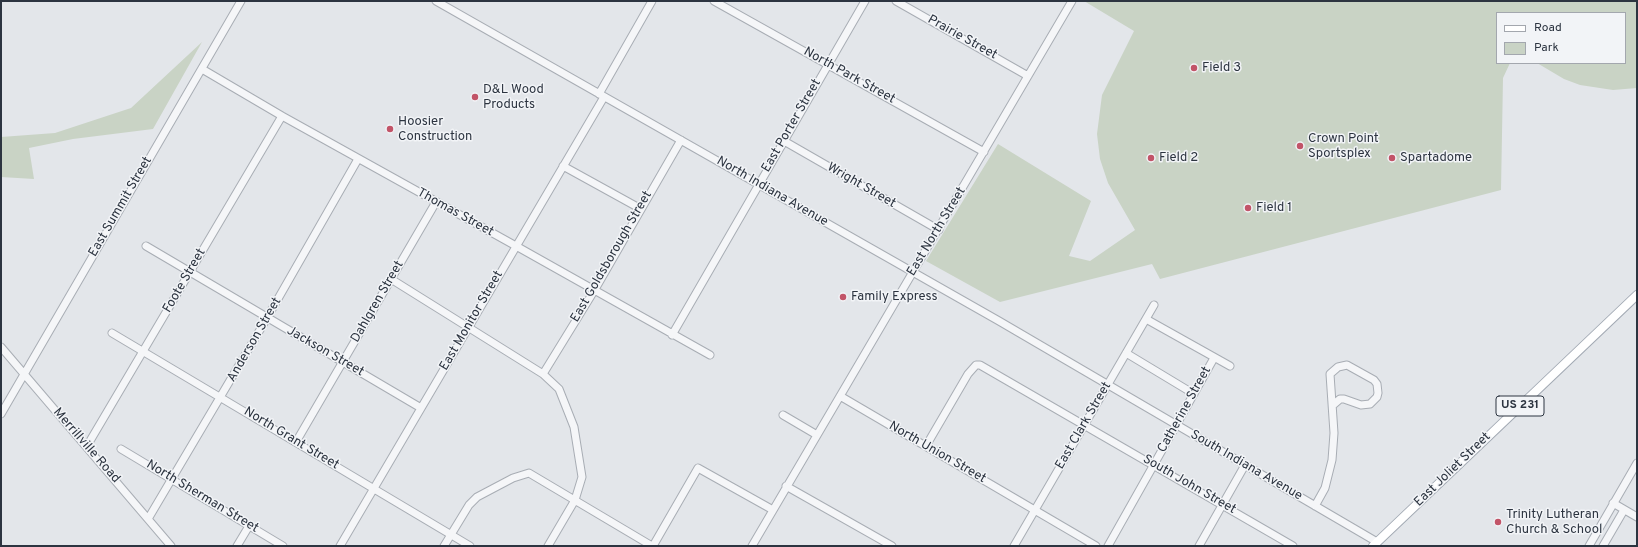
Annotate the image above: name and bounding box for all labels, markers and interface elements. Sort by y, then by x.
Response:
street label: Prairie Street [924,12,1000,64]
legend [1496,12,1626,64]
text: Road [1534,20,1562,36]
text: Park [1534,40,1559,56]
street label: North Park Street [800,44,898,108]
place label: Field 3 [1202,60,1241,76]
marker: Field 3 [1189,63,1199,73]
street label: East Porter Street [759,77,825,175]
place label: D&L Wood Products [483,82,544,113]
marker: D&L Wood Products [470,92,480,102]
place label: Hoosier Construction [398,114,472,145]
marker: Hoosier Construction [385,124,395,134]
place label: Crown Point Sportsplex [1308,131,1379,162]
marker: Crown Point Sportsplex [1295,141,1305,151]
place label: Field 2 [1159,150,1198,166]
place label: Spartadome [1400,150,1472,166]
marker: Field 2 [1146,153,1156,163]
marker: Spartadome [1387,153,1397,163]
street label: East Summit Street [86,154,156,260]
street label: North Indiana Avenue [713,154,831,230]
street label: Wright Street [824,160,898,212]
street label: East North Street [904,185,970,279]
street label: Thomas Street [414,186,496,240]
street label: East Goldsborough Street [568,189,656,325]
place label: Field 1 [1256,200,1292,216]
marker: Field 1 [1243,203,1253,213]
street label: Foote Street [160,246,210,316]
street label: Dahlgren Street [348,258,408,346]
street label: East Monitor Street [437,268,507,374]
place label: Family Express [851,289,938,305]
marker: Family Express [838,292,848,302]
street label: Anderson Street [224,295,286,385]
street label: Jackson Street [284,324,366,380]
street label: Catherine Street [1155,364,1215,456]
street label: East Clark Street [1053,380,1115,472]
road number: US 231 [1496,396,1544,416]
street label: North Grant Street [241,404,341,474]
street label: Merrillville Road [49,405,123,487]
street label: North Union Street [886,419,988,487]
street label: South Indiana Avenue [1187,428,1305,504]
street label: East Joliet Street [1412,430,1494,510]
street label: South John Street [1140,452,1238,518]
street label: North Sherman Street [143,457,261,537]
place label: Trinity Lutheran Church & School [1506,507,1602,538]
marker: Trinity Lutheran Church & School [1493,517,1503,527]

